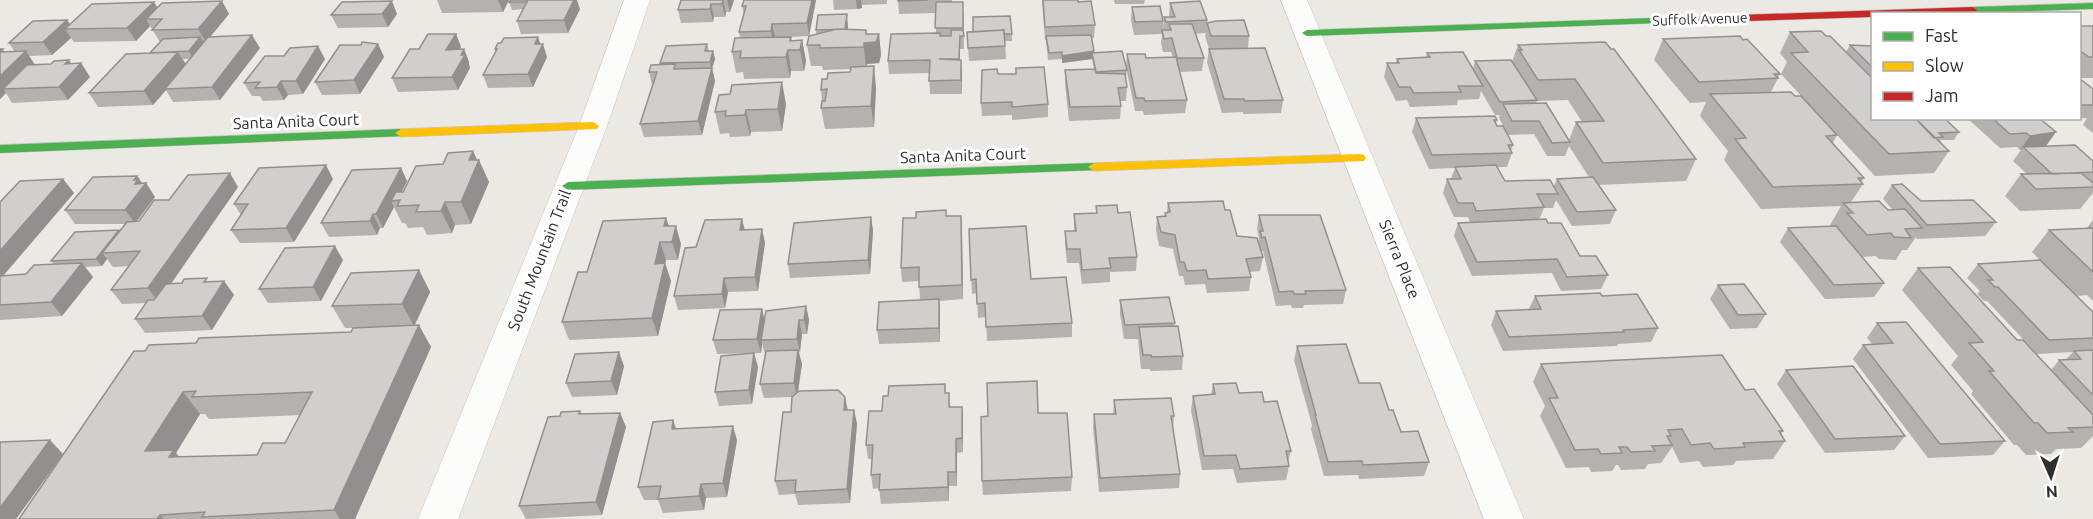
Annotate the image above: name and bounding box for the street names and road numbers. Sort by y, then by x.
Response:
street label: Suffolk Avenue [1652,9,1748,29]
street label: Santa Anita Court [233,110,360,132]
street label: Santa Anita Court [900,144,1027,166]
street label: South Mountain Trail [504,187,574,333]
street label: Sierra Place [1376,217,1424,301]

